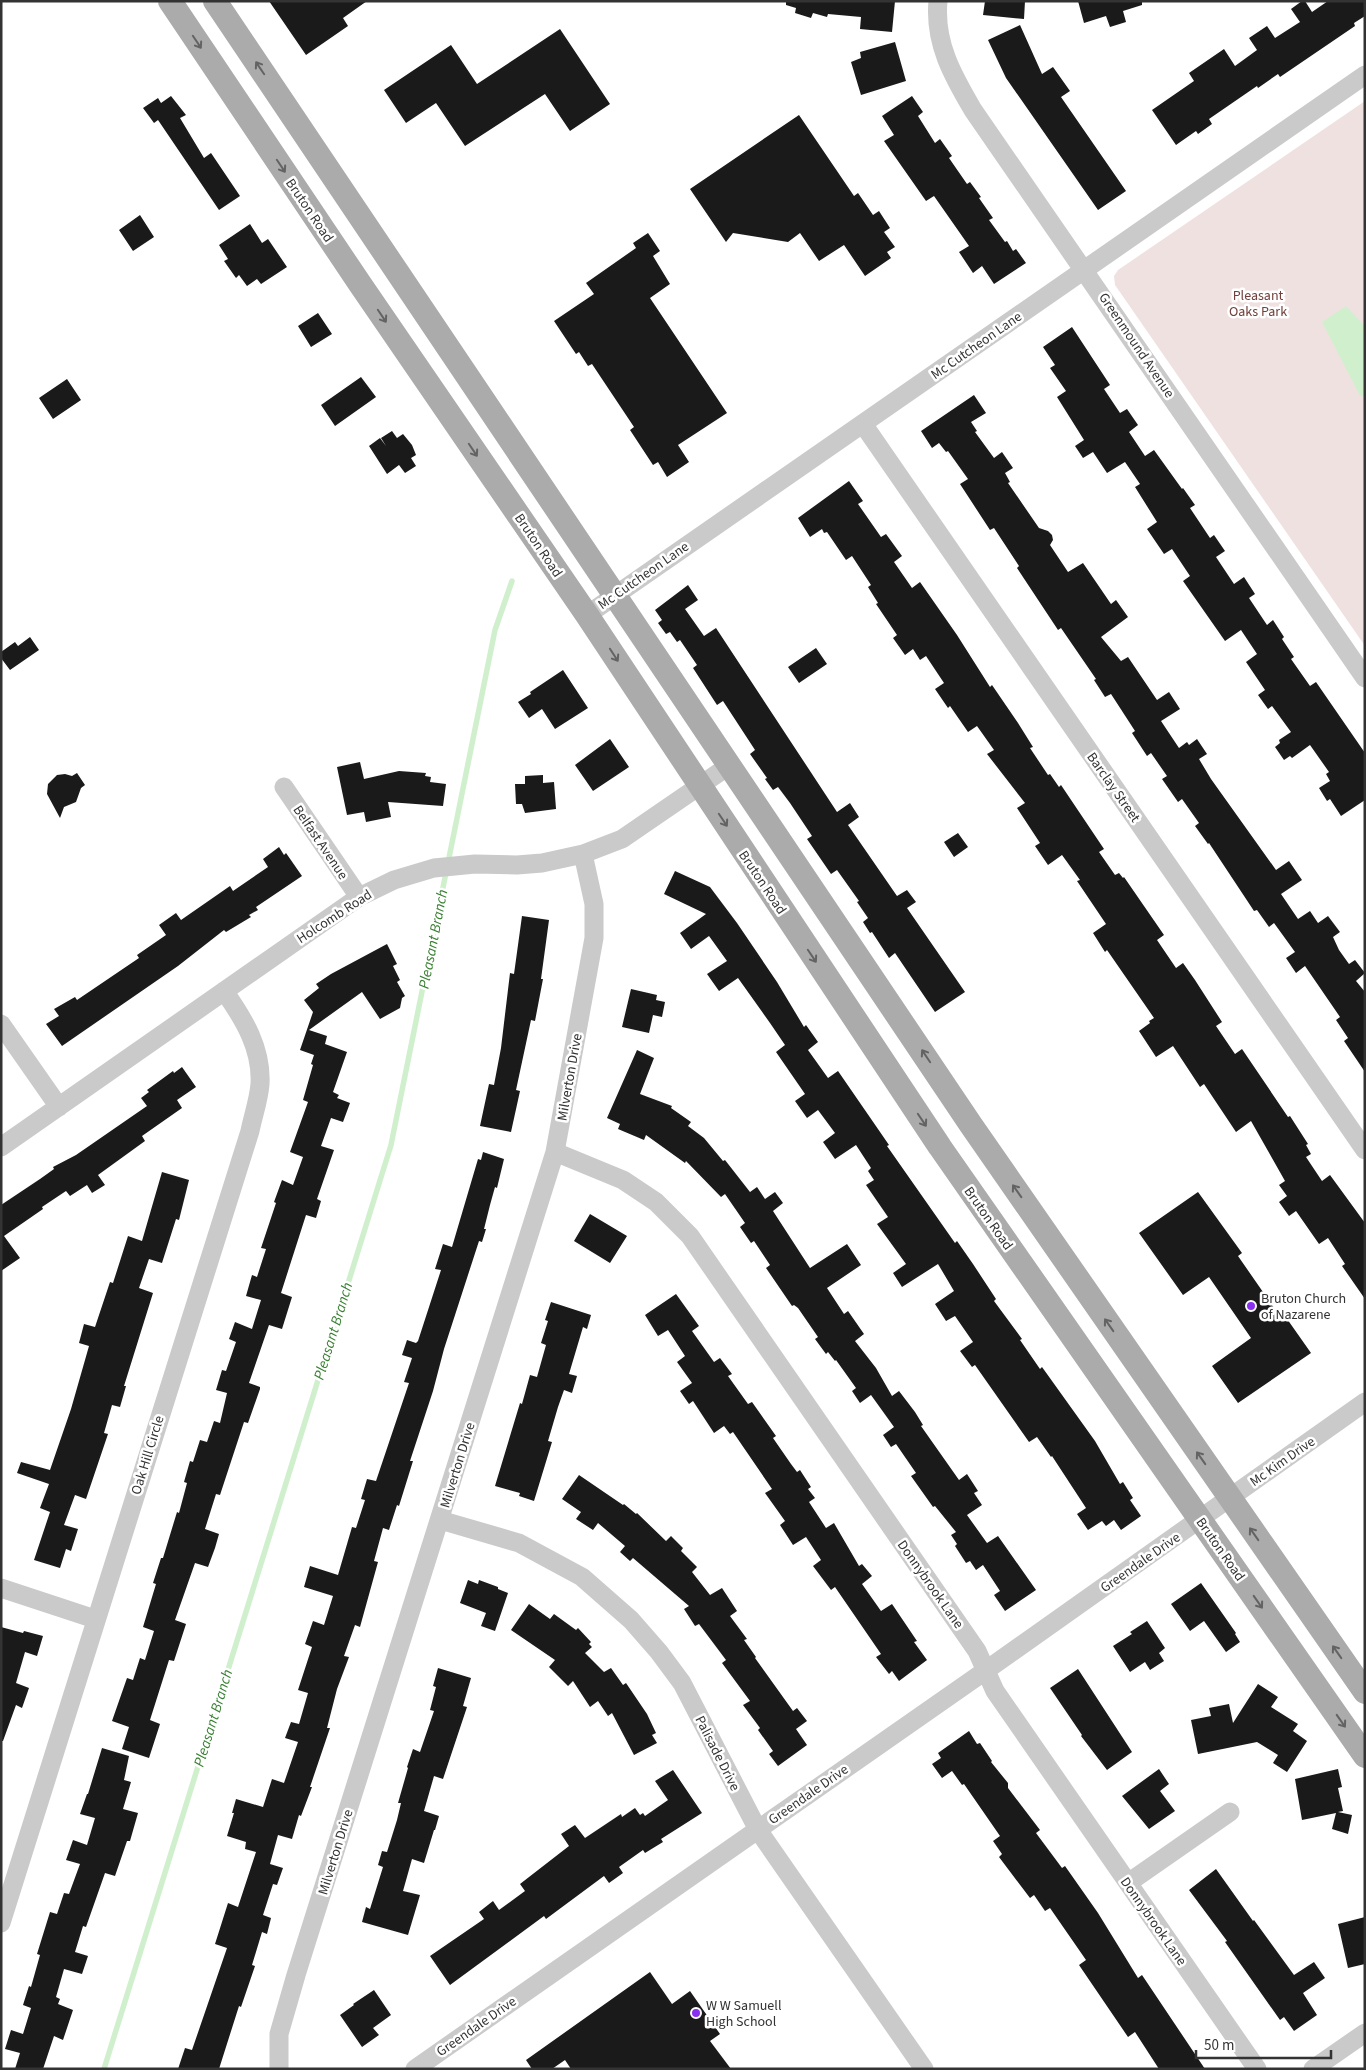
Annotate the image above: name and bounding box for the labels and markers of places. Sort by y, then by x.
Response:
place label: Bruton Church of Nazarene [1261,1289,1346,1325]
marker: Bruton Church of Nazarene [1245,1300,1257,1312]
place label: W W Samuell High School [706,1996,782,2032]
marker: W W Samuell High School [690,2007,702,2019]

